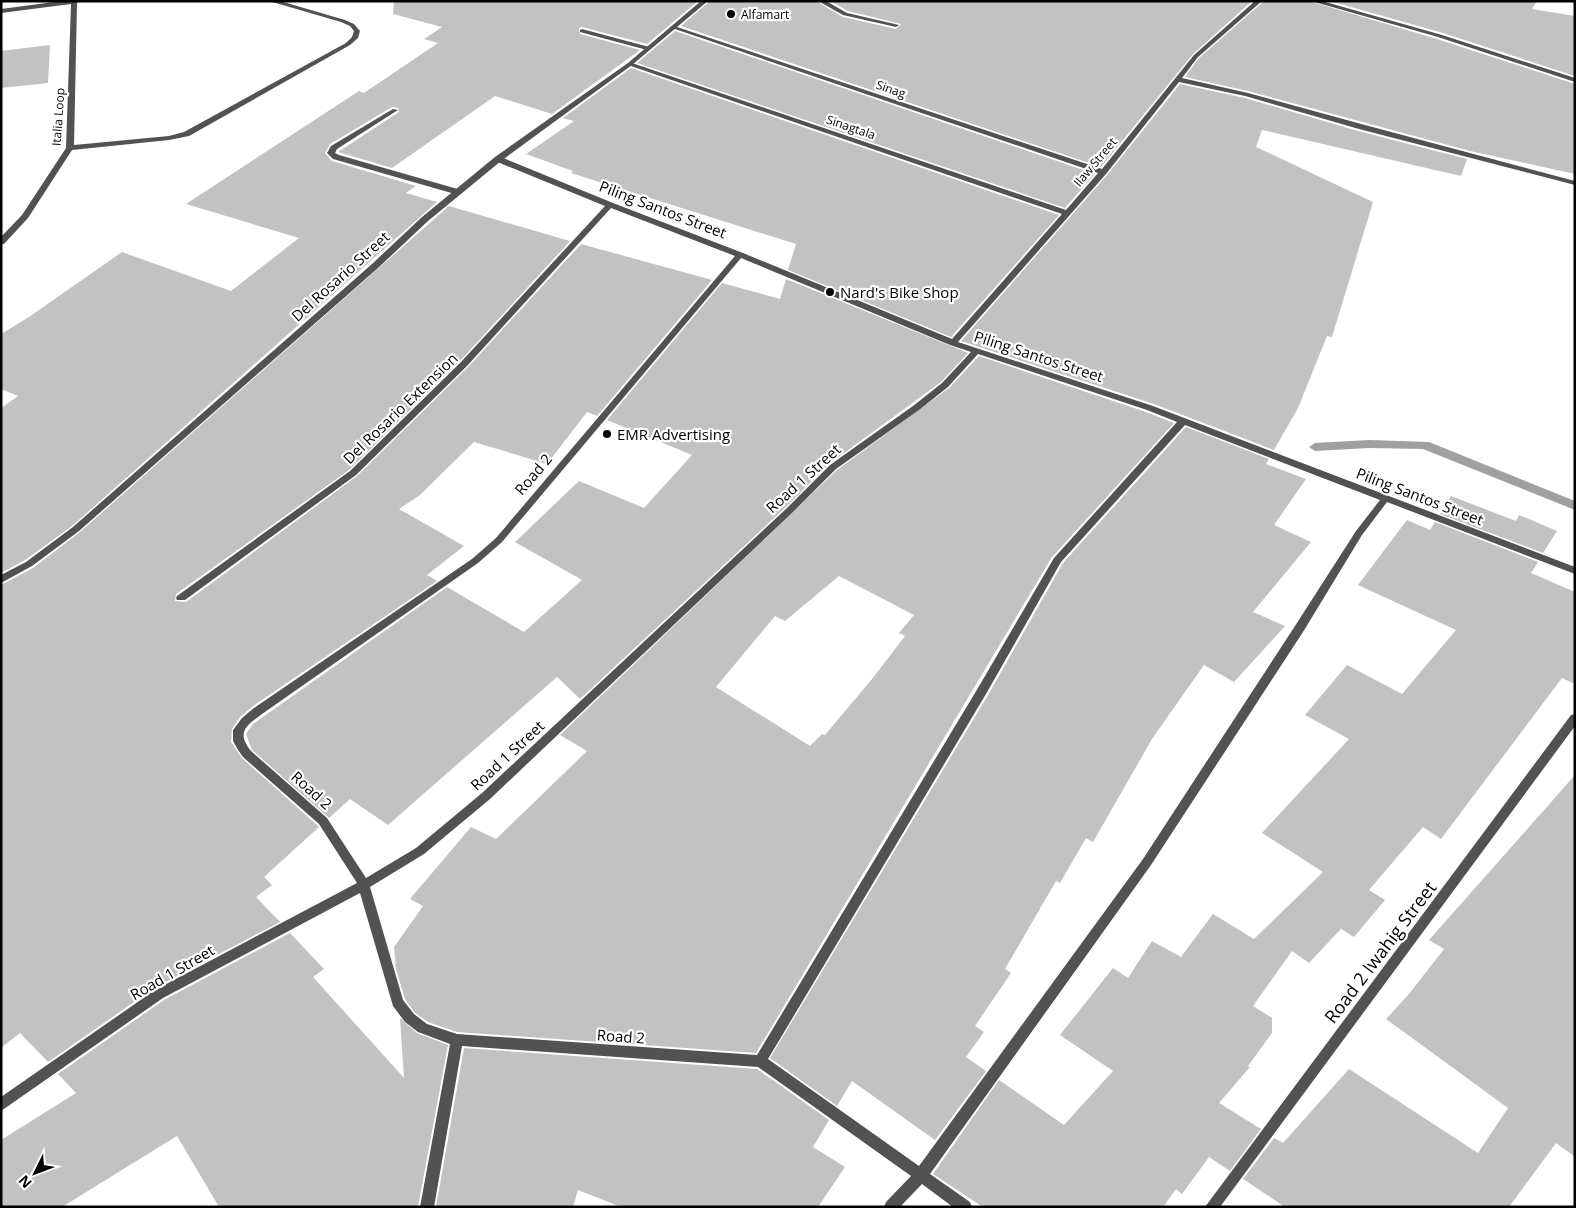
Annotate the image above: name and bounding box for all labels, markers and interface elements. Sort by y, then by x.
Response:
place label: Alfamart [741,6,789,23]
marker: Alfamart [725,8,737,20]
street label: Sinag [874,76,908,102]
street label: Italia Loop [47,87,69,147]
street label: Sinagtala [824,111,878,143]
street label: Ilaw Street [1070,134,1120,190]
street label: Piling Santos Street [597,176,729,242]
street label: Del Rosario Street [287,227,393,325]
place label: Nard's Bike Shop [840,282,959,302]
marker: Nard's Bike Shop [824,286,836,298]
street label: Piling Santos Street [972,326,1106,386]
street label: Del Rosario Extension [338,348,462,468]
place label: EMR Advertising [617,424,730,444]
marker: EMR Advertising [601,428,613,440]
street label: Road 1 Street [761,439,845,517]
street label: Road 2 [510,449,556,499]
street label: Piling Santos Street [1354,463,1486,529]
street label: Road 1 Street [466,716,548,794]
street label: Road 2 [287,766,337,814]
street label: Road 2 Iwahig Street [1319,876,1441,1028]
street label: Road 1 Street [126,940,218,1004]
street label: Road 2 [596,1024,646,1048]
north arrow [10,1148,60,1198]
text: N [14,1171,36,1193]

